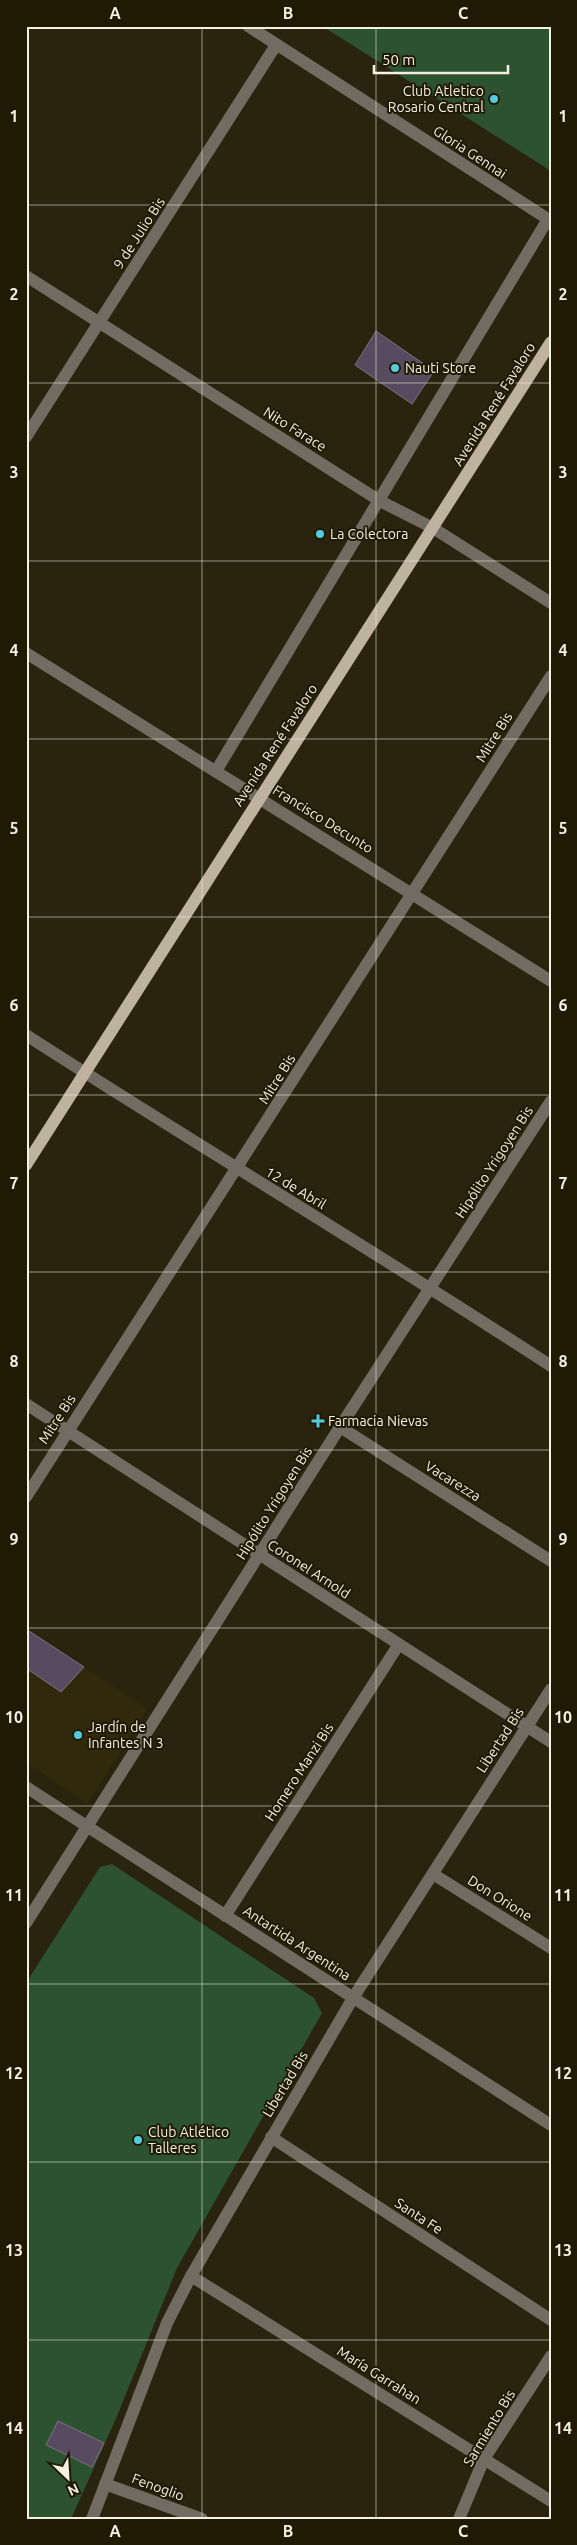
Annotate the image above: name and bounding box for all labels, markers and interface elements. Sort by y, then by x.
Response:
text: A [109,4,121,22]
text: B [283,4,293,22]
text: C [458,4,468,22]
scale bar [374,42,508,74]
text: 50 m [382,51,415,68]
place label: Club Atletico Rosario Central [388,83,484,115]
marker: Club Atletico Rosario Central [488,93,500,105]
text: 1 [9,107,19,125]
text: 1 [558,107,568,125]
street label: Gloria Gennai [430,122,510,182]
street label: 9 de Julio Bis [110,194,168,272]
text: 2 [9,285,19,303]
text: 2 [558,285,568,303]
street label: Avenida René Favaloro [450,339,538,469]
place label: Nauti Store [405,360,476,376]
marker: Nauti Store [389,362,401,374]
street label: Nito Farace [261,403,329,455]
text: 3 [9,463,19,481]
text: 3 [558,463,568,481]
place label: La Colectora [330,526,408,542]
marker: La Colectora [314,528,326,540]
text: 4 [9,641,19,659]
text: 4 [558,641,568,659]
street label: Avenida René Favaloro [230,681,320,809]
street label: Mitre Bis [472,709,516,765]
street label: Francisco Decunto [270,782,376,856]
text: 5 [9,819,19,837]
text: 5 [558,819,568,837]
text: 6 [9,996,19,1014]
text: 6 [558,996,568,1014]
street label: Mitre Bis [255,1051,299,1107]
street label: Hipólito Yrigoyen Bis [452,1103,536,1221]
street label: 12 de Abril [263,1164,329,1212]
text: 7 [9,1174,19,1192]
text: 7 [558,1174,568,1192]
text: 8 [9,1352,19,1370]
text: 8 [558,1352,568,1370]
street label: Mitre Bis [35,1391,79,1447]
place label: Farmacia Nievas [328,1413,428,1429]
marker: Farmacia Nievas [312,1415,324,1427]
street label: Hipólito Yrigoyen Bis [233,1444,315,1562]
street label: Vacarezza [422,1458,484,1504]
text: 9 [9,1530,19,1548]
text: 9 [558,1530,568,1548]
street label: Coronel Arnold [265,1536,353,1602]
street label: Libertad Bis [473,1705,527,1775]
text: 10 [5,1708,23,1726]
text: 10 [554,1708,572,1726]
place label: Jardín de Infantes N 3 [88,1719,164,1751]
street label: Homero Manzi Bis [261,1720,337,1824]
marker: Jardín de Infantes N 3 [72,1729,84,1741]
street label: Don Orione [465,1872,535,1924]
text: 11 [5,1886,23,1904]
text: 11 [554,1886,572,1904]
street label: Antartida Argentina [240,1902,354,1984]
street label: Libertad Bis [259,2048,311,2120]
text: 12 [5,2064,23,2082]
text: 12 [554,2064,572,2082]
place label: Club Atlético Talleres [148,2124,229,2156]
marker: Club Atlético Talleres [132,2134,144,2146]
street label: Santa Fe [392,2195,446,2237]
text: 13 [5,2241,23,2259]
text: 13 [554,2241,572,2259]
street label: María Garrahan [334,2343,424,2407]
street label: Sarmiento Bis [460,2387,518,2469]
text: 14 [5,2419,23,2437]
text: 14 [554,2419,572,2437]
north arrow [42,2452,92,2502]
street label: Fenoglio [130,2470,186,2504]
text: N [65,2480,82,2499]
text: A [109,2522,121,2540]
text: B [283,2522,293,2540]
text: C [458,2522,468,2540]

